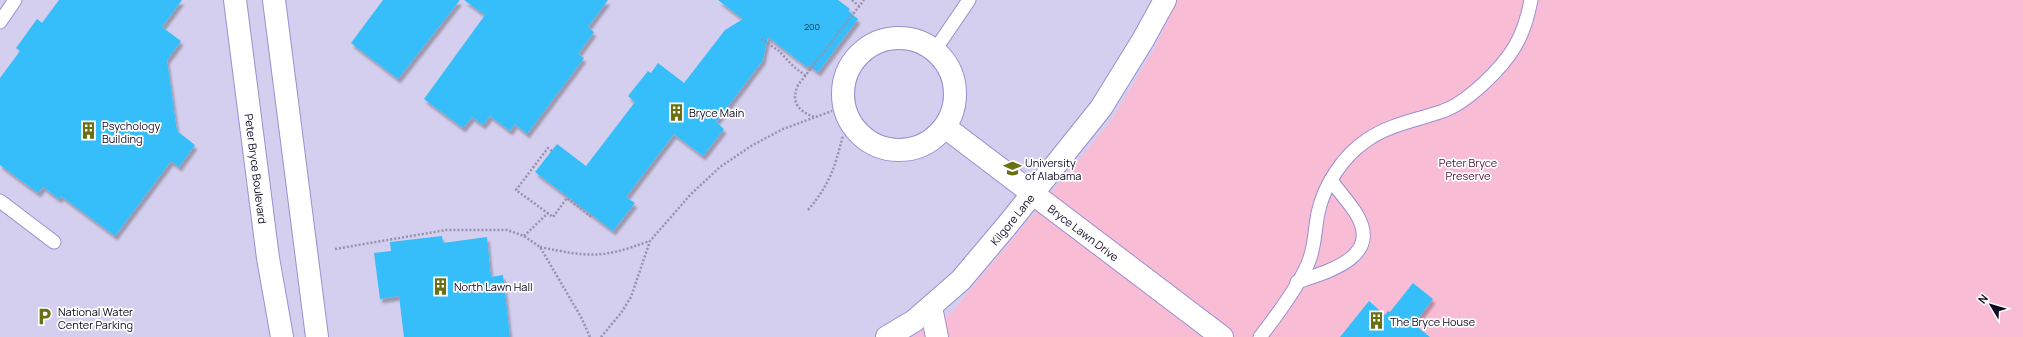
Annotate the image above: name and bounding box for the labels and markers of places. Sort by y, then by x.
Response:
building icon: Bryce Main [666,102,686,122]
place label: Bryce Main [689,105,744,120]
place label: Psychology Building [102,118,160,146]
building icon: Psychology Building [79,121,99,141]
place label: University of Alabama [1025,155,1081,183]
school or university icon: University of Alabama [1002,158,1022,178]
building icon: North Lawn Hall [431,276,451,296]
place label: North Lawn Hall [454,279,533,294]
place label: National Water Center Parking [58,304,133,332]
parking icon: National Water Center Parking [35,307,55,327]
building icon: The Bryce House [1367,311,1387,331]
place label: The Bryce House [1390,314,1476,329]

